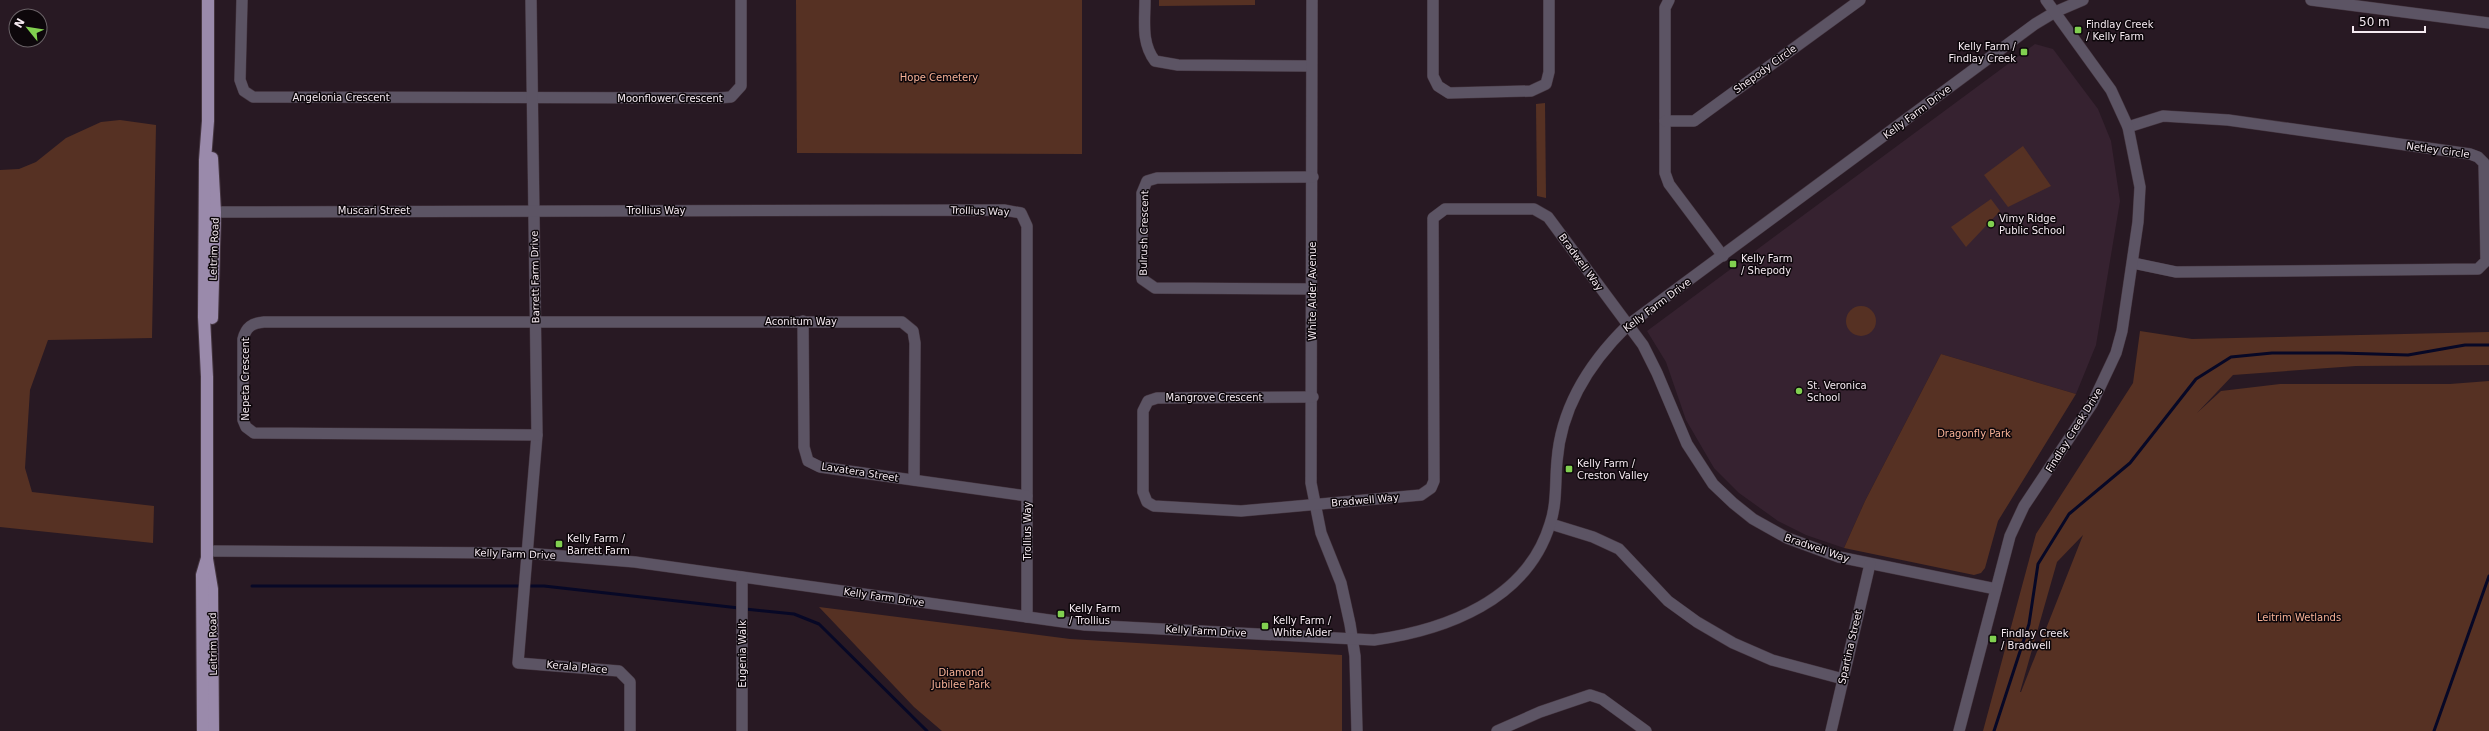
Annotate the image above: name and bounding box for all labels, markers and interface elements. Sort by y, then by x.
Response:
north arrow [8,8,48,48]
scale bar [2353,8,2425,34]
text: 50 m [2359,15,2390,29]
text: N [12,16,28,30]
place label: Findlay Creek / Kelly Farm [2086,19,2154,42]
marker: Findlay Creek / Kelly Farm [2073,25,2083,35]
place label: Kelly Farm / Findlay Creek [1949,41,2017,64]
street label: Shepody Circle [1731,43,1799,95]
marker: Kelly Farm / Findlay Creek [2019,47,2029,57]
park label: Hope Cemetery [900,72,978,83]
street label: Kelly Farm Drive [1881,83,1953,141]
street label: Angelonia Crescent [292,92,390,103]
street label: Moonflower Crescent [617,93,723,104]
street label: Netley Circle [2406,140,2470,160]
street label: Bulrush Crescent [1138,190,1150,276]
street label: Trollius Way [949,204,1010,218]
street label: Muscari Street [338,205,410,216]
street label: Trollius Way [625,205,686,216]
place label: Vimy Ridge Public School [1999,213,2065,236]
street label: Leitrim Road [207,217,221,281]
marker: Vimy Ridge Public School [1986,219,1996,229]
street label: Barrett Farm Drive [529,231,541,323]
street label: Bradwell Way [1557,231,1605,293]
street label: White Alder Avenue [1307,242,1318,340]
place label: Kelly Farm / Shepody [1741,253,1793,276]
marker: Kelly Farm / Shepody [1728,259,1738,269]
street label: Kelly Farm Drive [1621,276,1693,334]
street label: Aconitum Way [765,316,837,327]
street label: Nepeta Crescent [240,337,251,421]
place label: St. Veronica School [1807,380,1867,403]
marker: St. Veronica School [1794,386,1804,396]
street label: Findlay Creek Drive [2044,386,2104,474]
street label: Mangrove Crescent [1166,392,1262,403]
park label: Dragonfly Park [1937,428,2011,439]
place label: Kelly Farm / Creston Valley [1577,458,1649,481]
street label: Lavatera Street [821,460,899,484]
marker: Kelly Farm / Creston Valley [1564,464,1574,474]
street label: Bradwell Way [1331,492,1399,508]
street label: Trollius Way [1022,501,1033,562]
street label: Bradwell Way [1783,532,1851,564]
place label: Kelly Farm / Barrett Farm [567,533,630,556]
marker: Kelly Farm / Barrett Farm [554,539,564,549]
street label: Kelly Farm Drive [474,547,556,561]
street label: Kelly Farm Drive [843,586,925,608]
place label: Kelly Farm / Trollius [1069,603,1121,626]
marker: Kelly Farm / Trollius [1056,609,1066,619]
street label: Spartina Street [1836,609,1864,685]
street label: Leitrim Road [207,612,219,676]
park label: Leitrim Wetlands [2257,612,2341,623]
place label: Kelly Farm / White Alder [1273,615,1332,638]
street label: Eugenia Walk [737,620,748,688]
marker: Kelly Farm / White Alder [1260,621,1270,631]
street label: Kelly Farm Drive [1165,623,1247,639]
place label: Findlay Creek / Bradwell [2001,628,2069,651]
marker: Findlay Creek / Bradwell [1988,634,1998,644]
street label: Kerala Place [546,659,608,675]
park label: Diamond Jubilee Park [931,667,990,690]

